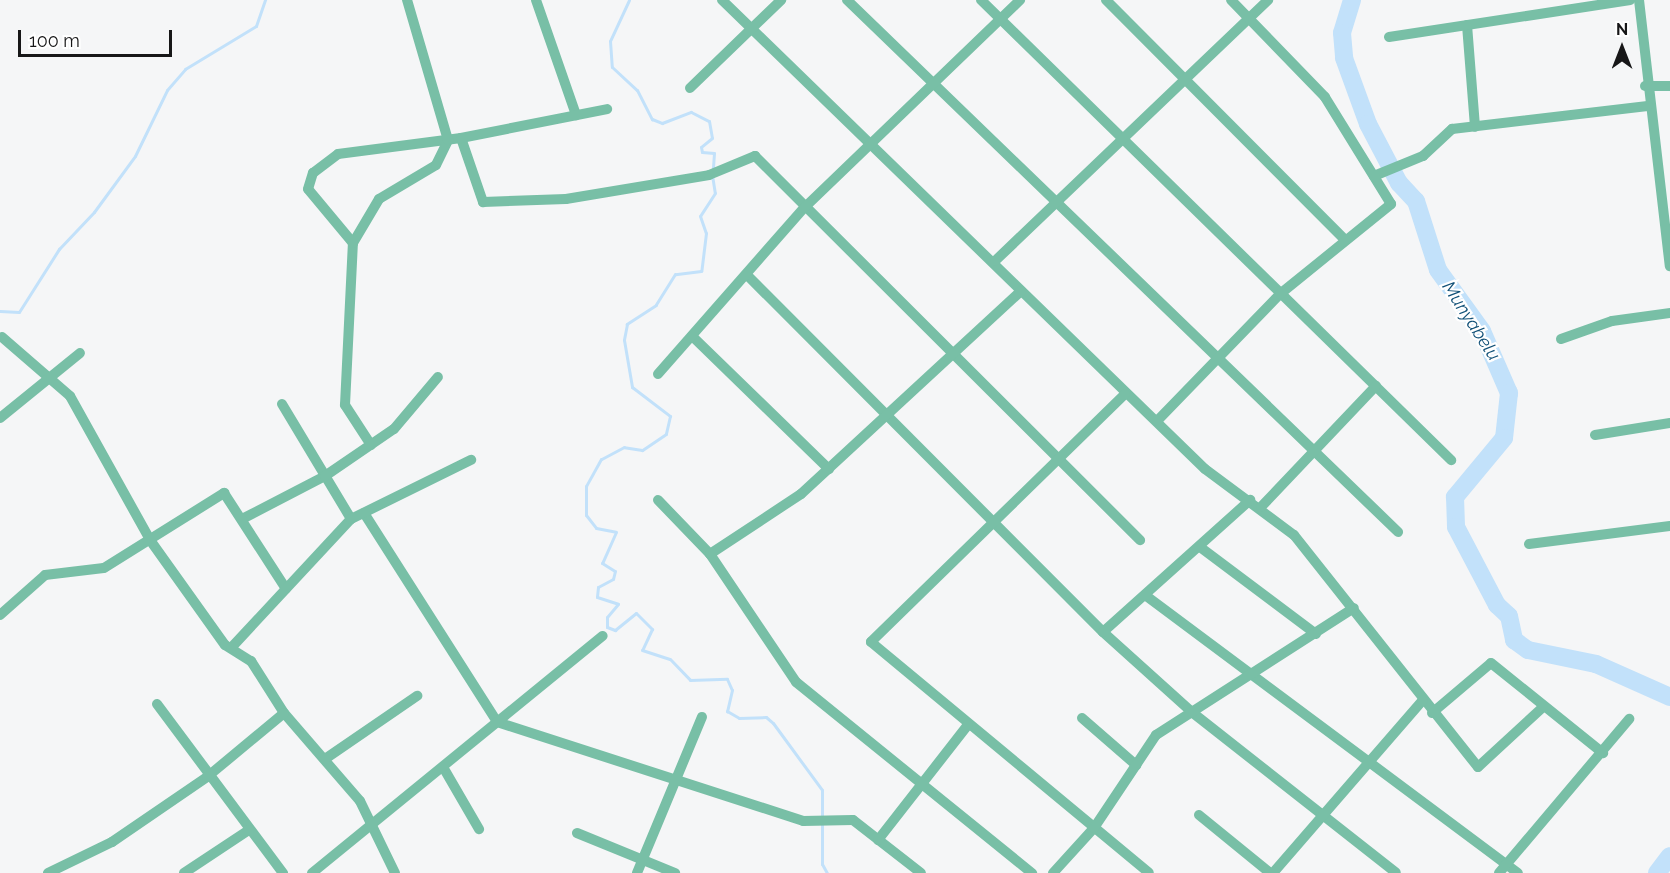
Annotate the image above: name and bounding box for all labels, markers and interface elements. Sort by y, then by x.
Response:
scale bar [21,18,176,56]
north arrow [1592,18,1652,78]
text: N [1616,20,1628,39]
text: 100 m [29,30,80,51]
water label: Munyabelu [1437,277,1505,365]

